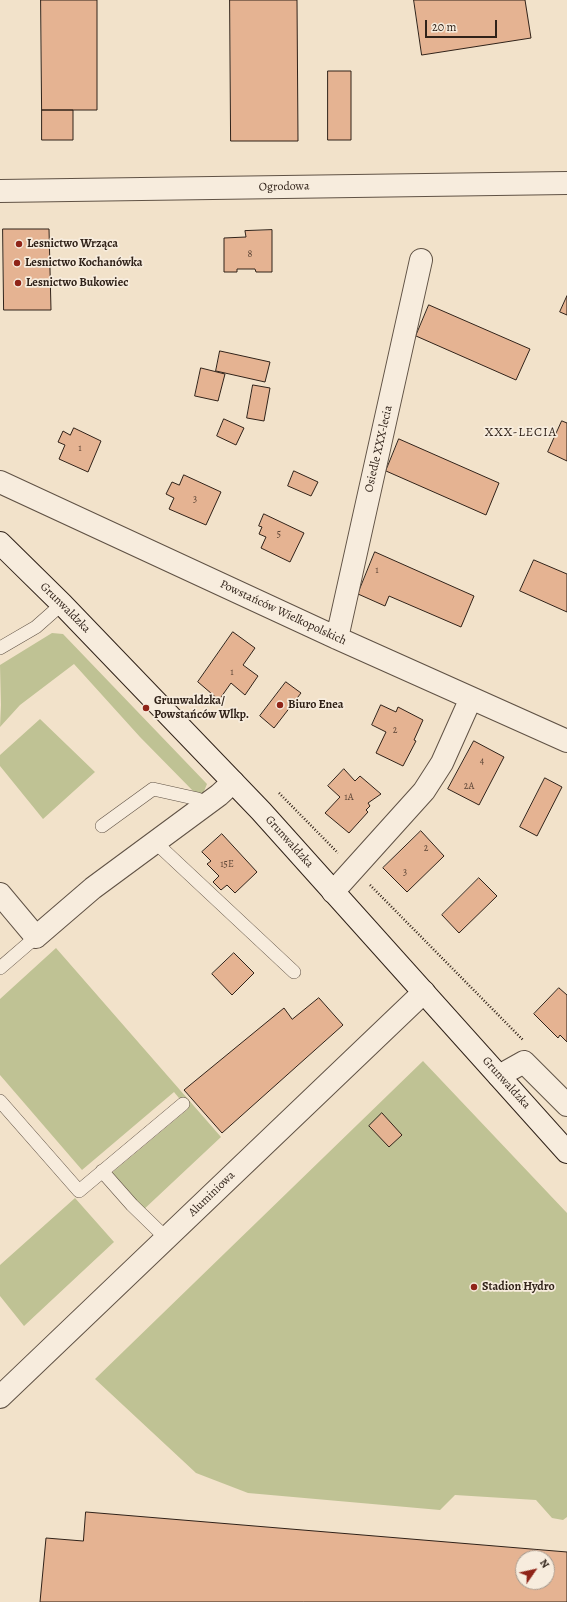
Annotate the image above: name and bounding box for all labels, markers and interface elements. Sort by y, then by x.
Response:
scale bar [427,12,499,38]
text: 20 m [432,19,456,35]
street label: Ogrodowa [258,179,310,195]
place label: Lesnictwo Wrząca [27,237,118,251]
marker: Lesnictwo Wrząca [14,239,24,249]
house number: 8 [248,249,252,261]
place label: Lesnictwo Kochanówka [25,256,143,270]
marker: Lesnictwo Kochanówka [12,258,22,268]
place label: Lesnictwo Bukowiec [26,276,128,290]
marker: Lesnictwo Bukowiec [13,278,23,288]
street label: Osiedle XXX-lecia [362,404,396,494]
district label: XXX-LECIA [485,425,557,441]
house number: 1 [78,443,82,455]
house number: 3 [193,494,197,506]
house number: 5 [277,529,281,541]
house number: 1 [375,565,379,577]
street label: Powstańców Wielkopolskich [217,577,349,649]
street label: Grunwaldzka [37,580,93,636]
house number: 1 [230,667,234,679]
place label: Grunwaldzka/ Powstańców Wlkp. [154,694,249,722]
place label: Biuro Enea [288,698,344,712]
marker: Biuro Enea [275,700,285,710]
marker: Grunwaldzka/ Powstańców Wlkp. [141,703,151,713]
house number: 2 [393,725,397,737]
house number: 4 [480,756,484,768]
house number: 2A [464,781,474,793]
house number: 1A [344,792,354,804]
street label: Grunwaldzka [262,813,316,871]
house number: 2 [424,843,428,855]
house number: 15E [220,859,234,871]
house number: 3 [403,867,407,879]
street label: Grunwaldzka [479,1054,533,1112]
street label: Aluminiowa [186,1168,238,1220]
place label: Stadion Hydro [482,1280,555,1294]
marker: Stadion Hydro [469,1282,479,1292]
north arrow [515,1550,555,1590]
text: N [536,1556,553,1571]

